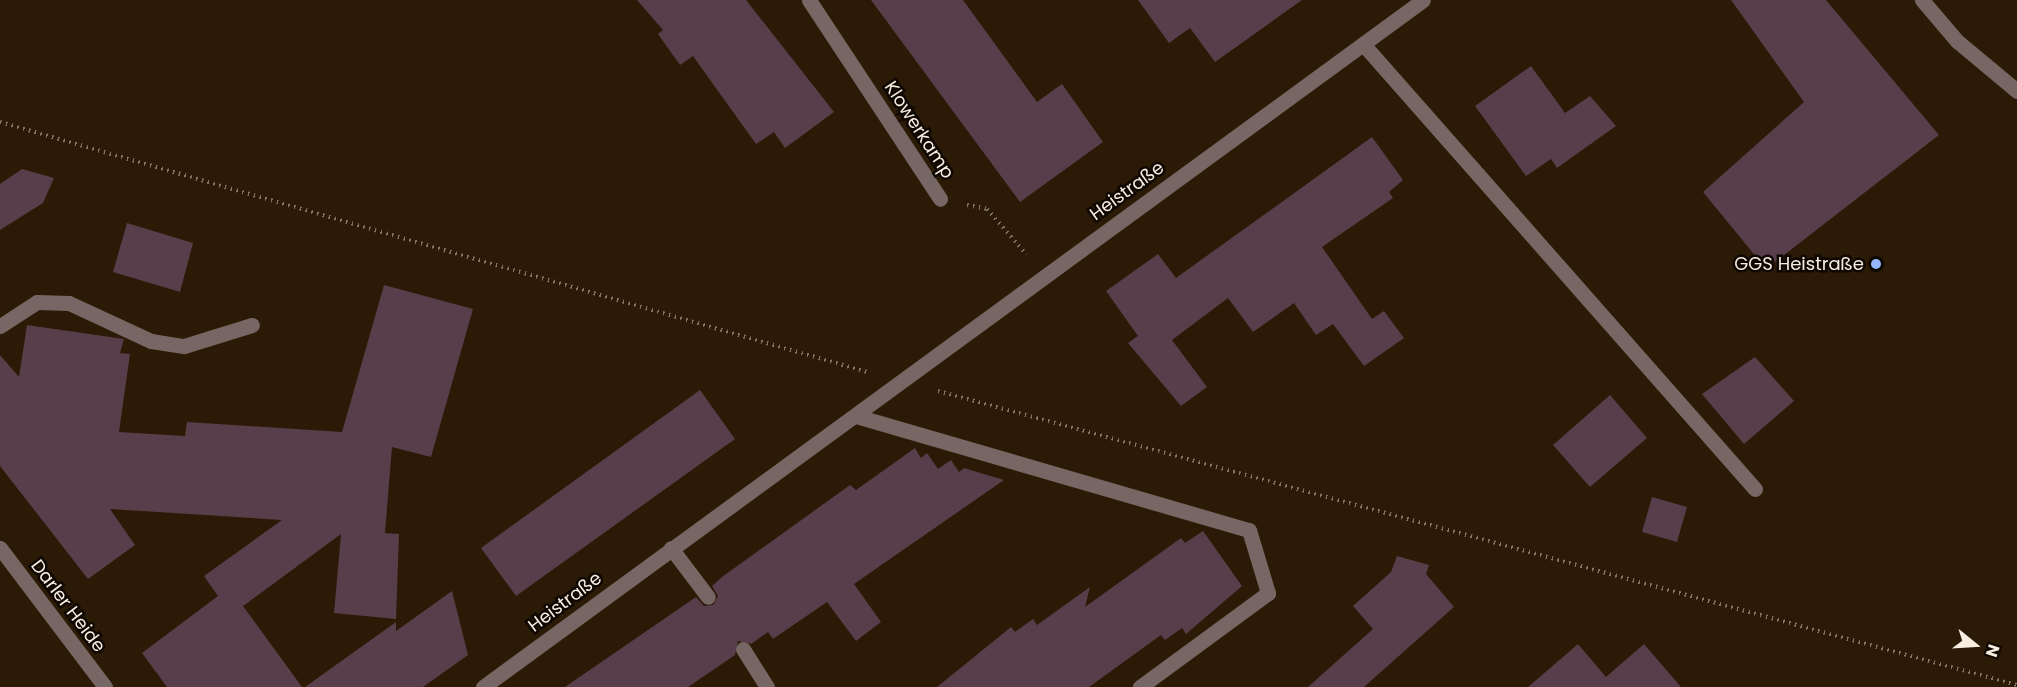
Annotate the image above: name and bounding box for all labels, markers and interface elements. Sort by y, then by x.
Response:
street label: Klowerkamp [880,77,958,183]
street label: Heistraße [1086,157,1168,225]
place label: GGS Heistraße [1734,253,1864,275]
marker: GGS Heistraße [1869,257,1883,271]
street label: Darler Heide [26,556,110,656]
street label: Heistraße [524,567,606,637]
north arrow [1945,615,2005,675]
text: N [1980,641,2005,660]

